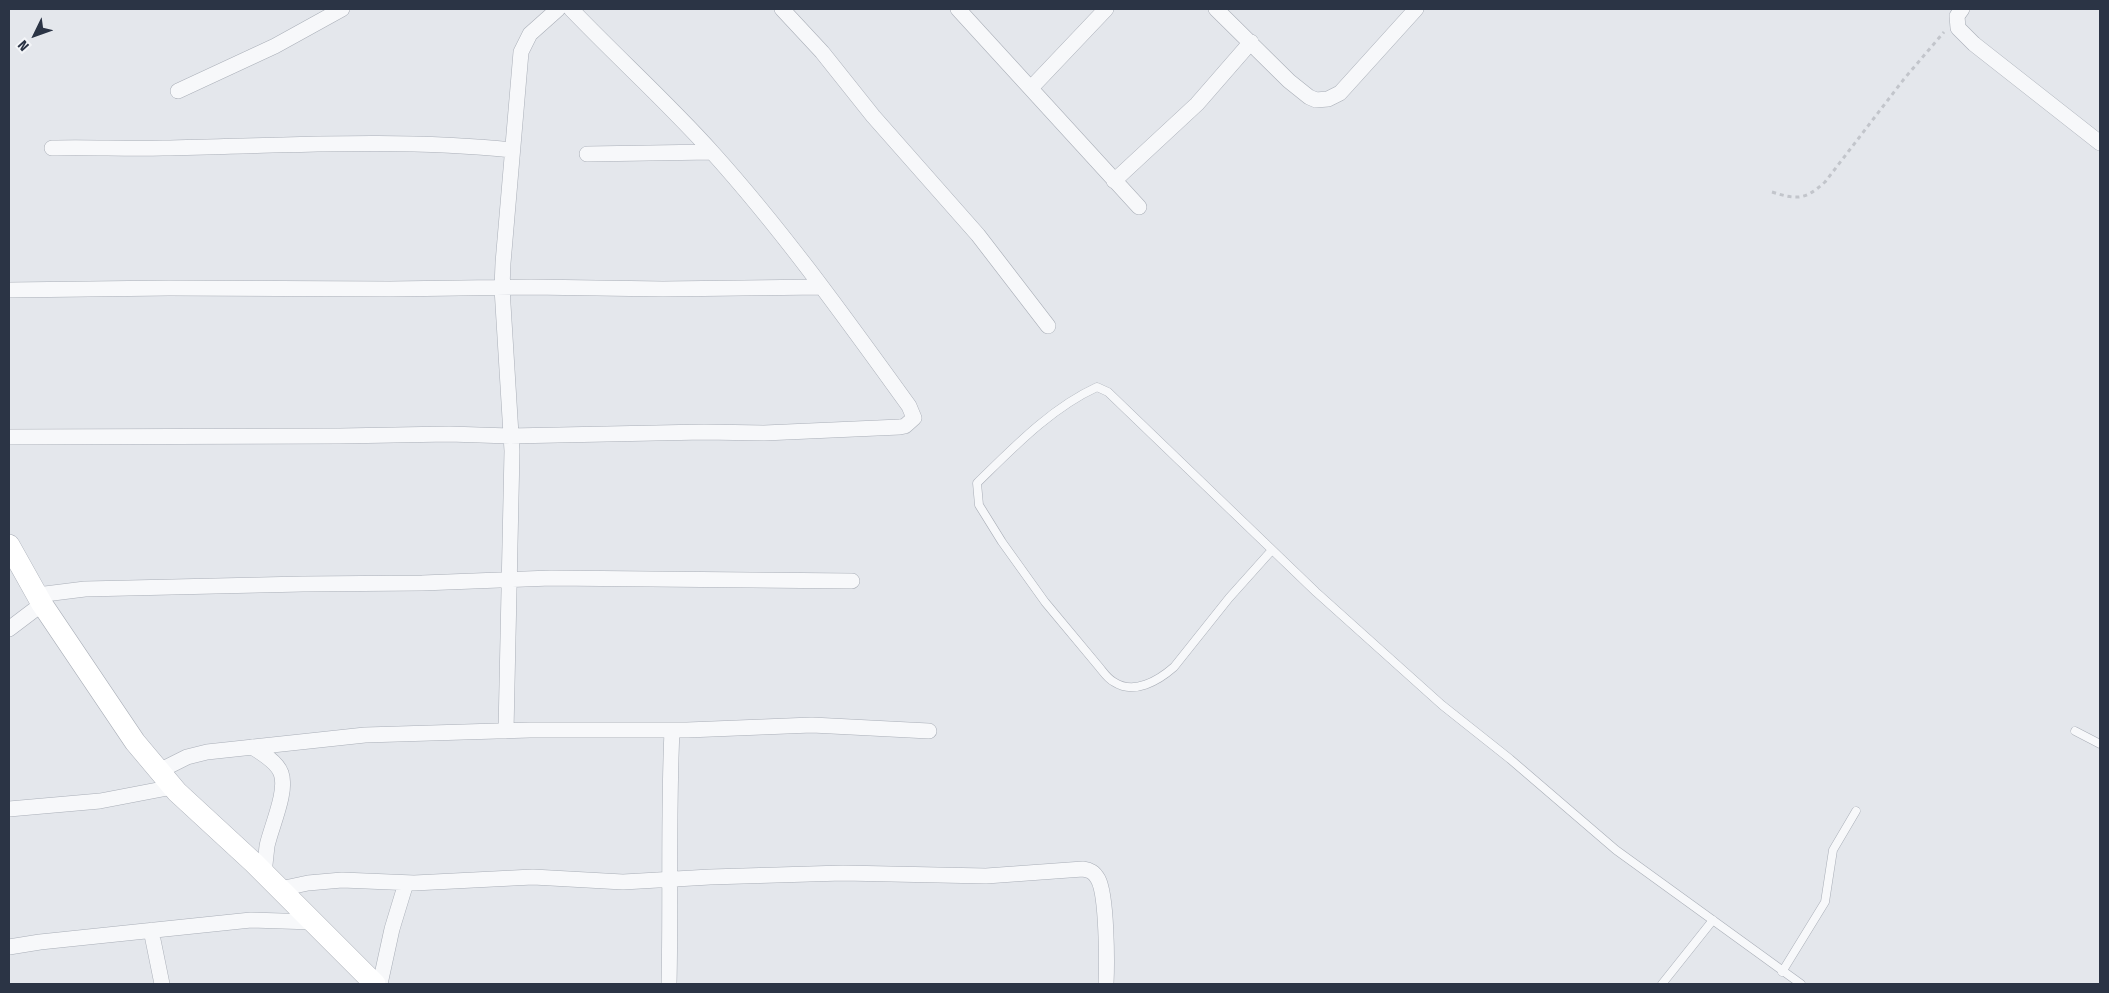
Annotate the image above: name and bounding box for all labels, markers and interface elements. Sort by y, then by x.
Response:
north arrow [10,10,60,60]
text: N [14,37,33,54]

